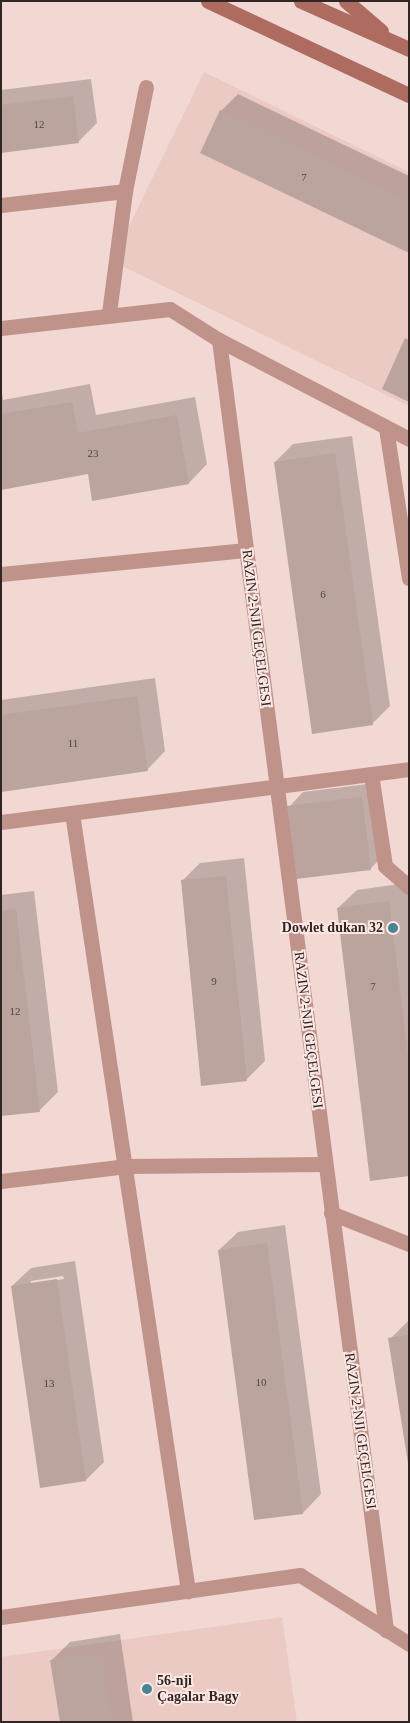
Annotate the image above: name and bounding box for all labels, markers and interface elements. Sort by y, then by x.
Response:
house number: 12 [34,117,44,131]
house number: 7 [301,170,307,184]
house number: 23 [88,446,99,460]
street label: RAZIN 2-NJI GEÇELGESI [238,549,274,707]
house number: 6 [320,587,326,601]
house number: 11 [68,736,78,750]
place label: Dowlet dukan 32 [282,920,383,936]
marker: Dowlet dukan 32 [387,922,399,934]
street label: RAZIN 2-NJI GEÇELGESI [290,951,326,1109]
house number: 9 [211,974,217,988]
house number: 7 [370,979,376,993]
house number: 12 [10,1004,20,1018]
street label: RAZIN 2-NJI GEÇELGESI [341,1352,379,1510]
house number: 10 [256,1375,266,1389]
house number: 13 [44,1376,54,1390]
place label: 56-nji Çagalar Bagy [157,1673,239,1705]
marker: 56-nji Çagalar Bagy [141,1683,153,1695]

